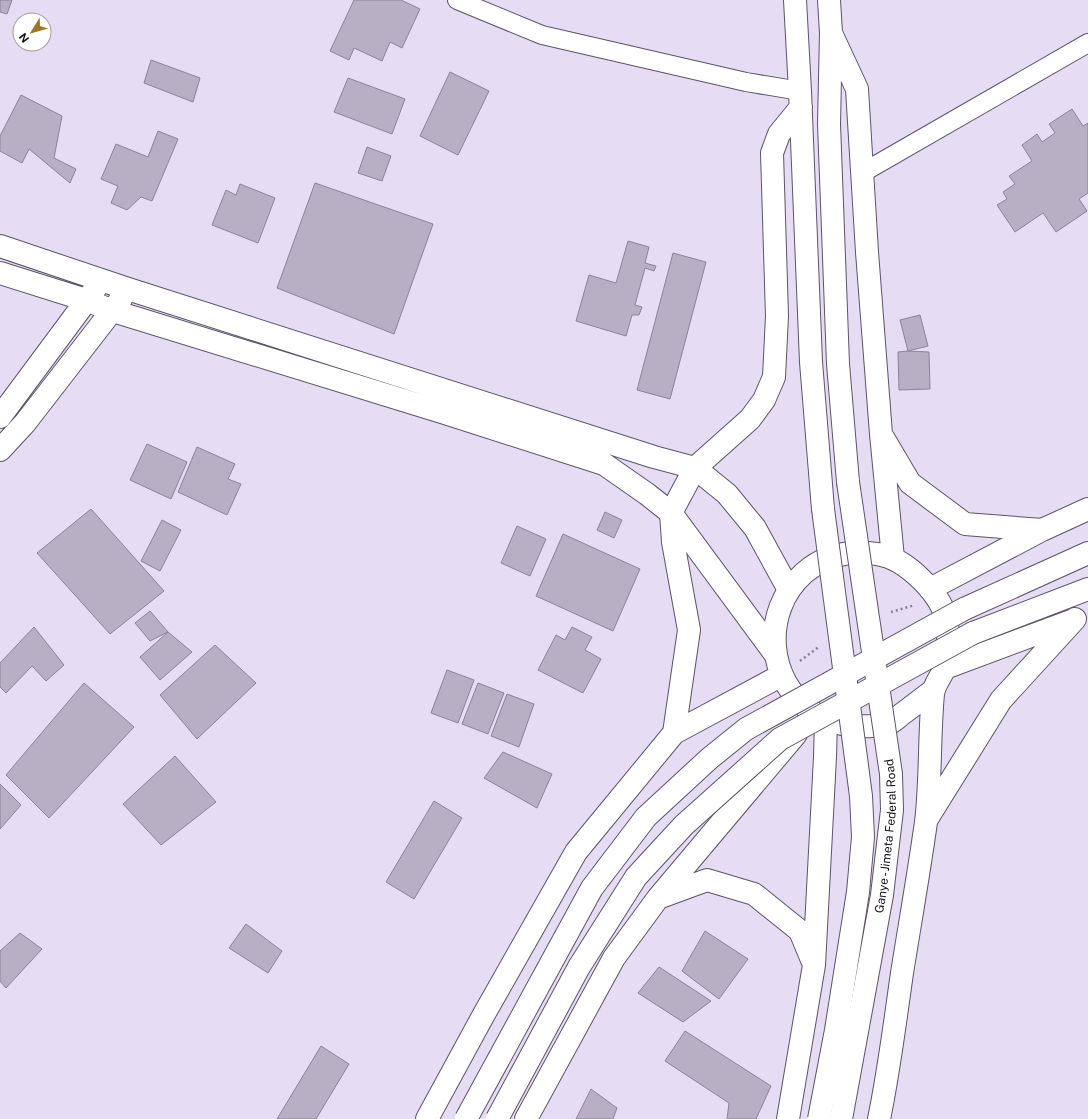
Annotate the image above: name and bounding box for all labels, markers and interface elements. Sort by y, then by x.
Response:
north arrow [12,12,52,52]
text: N [17,31,31,45]
street label: Ganye - Jimeta Federal Road [872,758,899,914]

